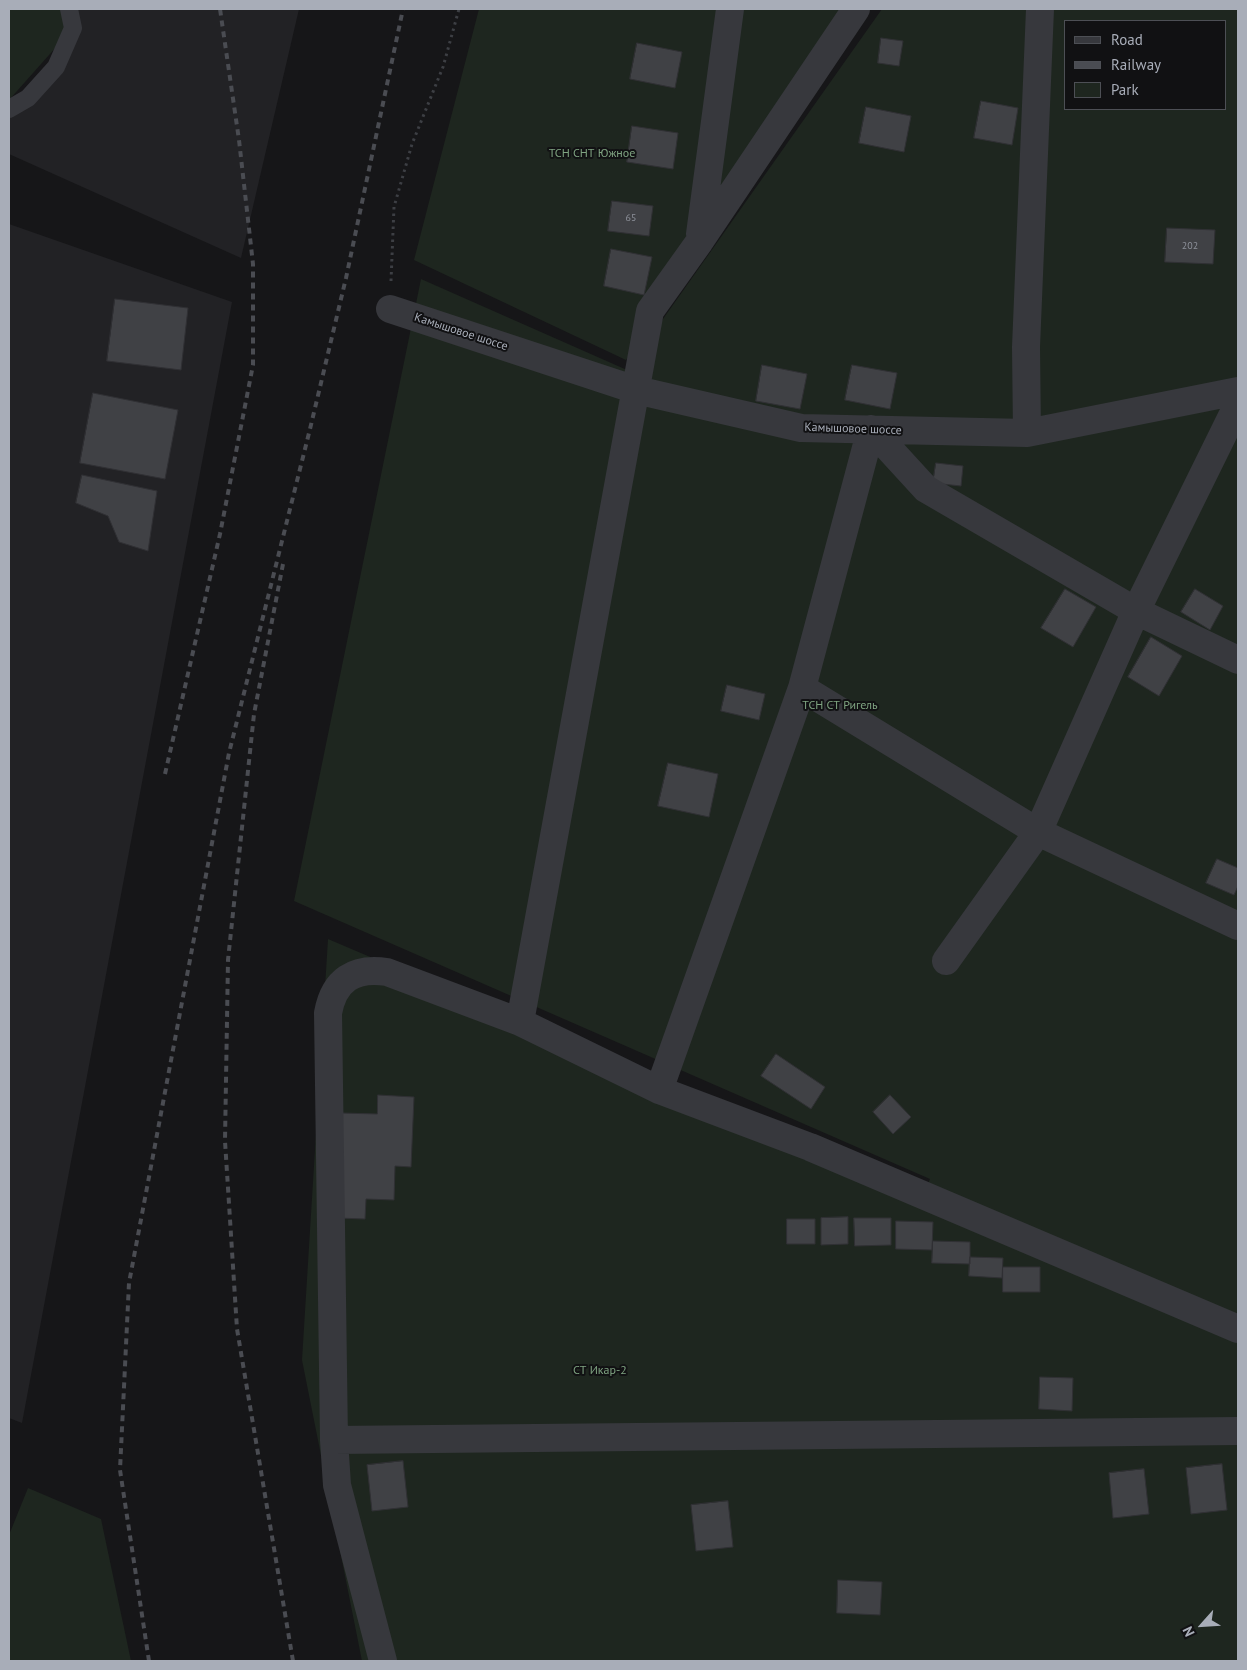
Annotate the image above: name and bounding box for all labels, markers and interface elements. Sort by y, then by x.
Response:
legend [1064,20,1227,110]
text: Road [1111,30,1143,49]
text: Railway [1111,55,1161,74]
text: Park [1111,80,1139,99]
park label: ТСН СНТ Южное [549,147,635,161]
house number: 65 [626,212,636,224]
house number: 202 [1182,240,1198,252]
street label: Камышовое шоссе [412,310,510,354]
street label: Камышовое шоссе [804,420,902,438]
park label: ТСН СТ Ригель [802,699,878,713]
park label: СТ Икар-2 [573,1364,627,1378]
north arrow [1177,1600,1227,1650]
text: N [1178,1624,1199,1640]

